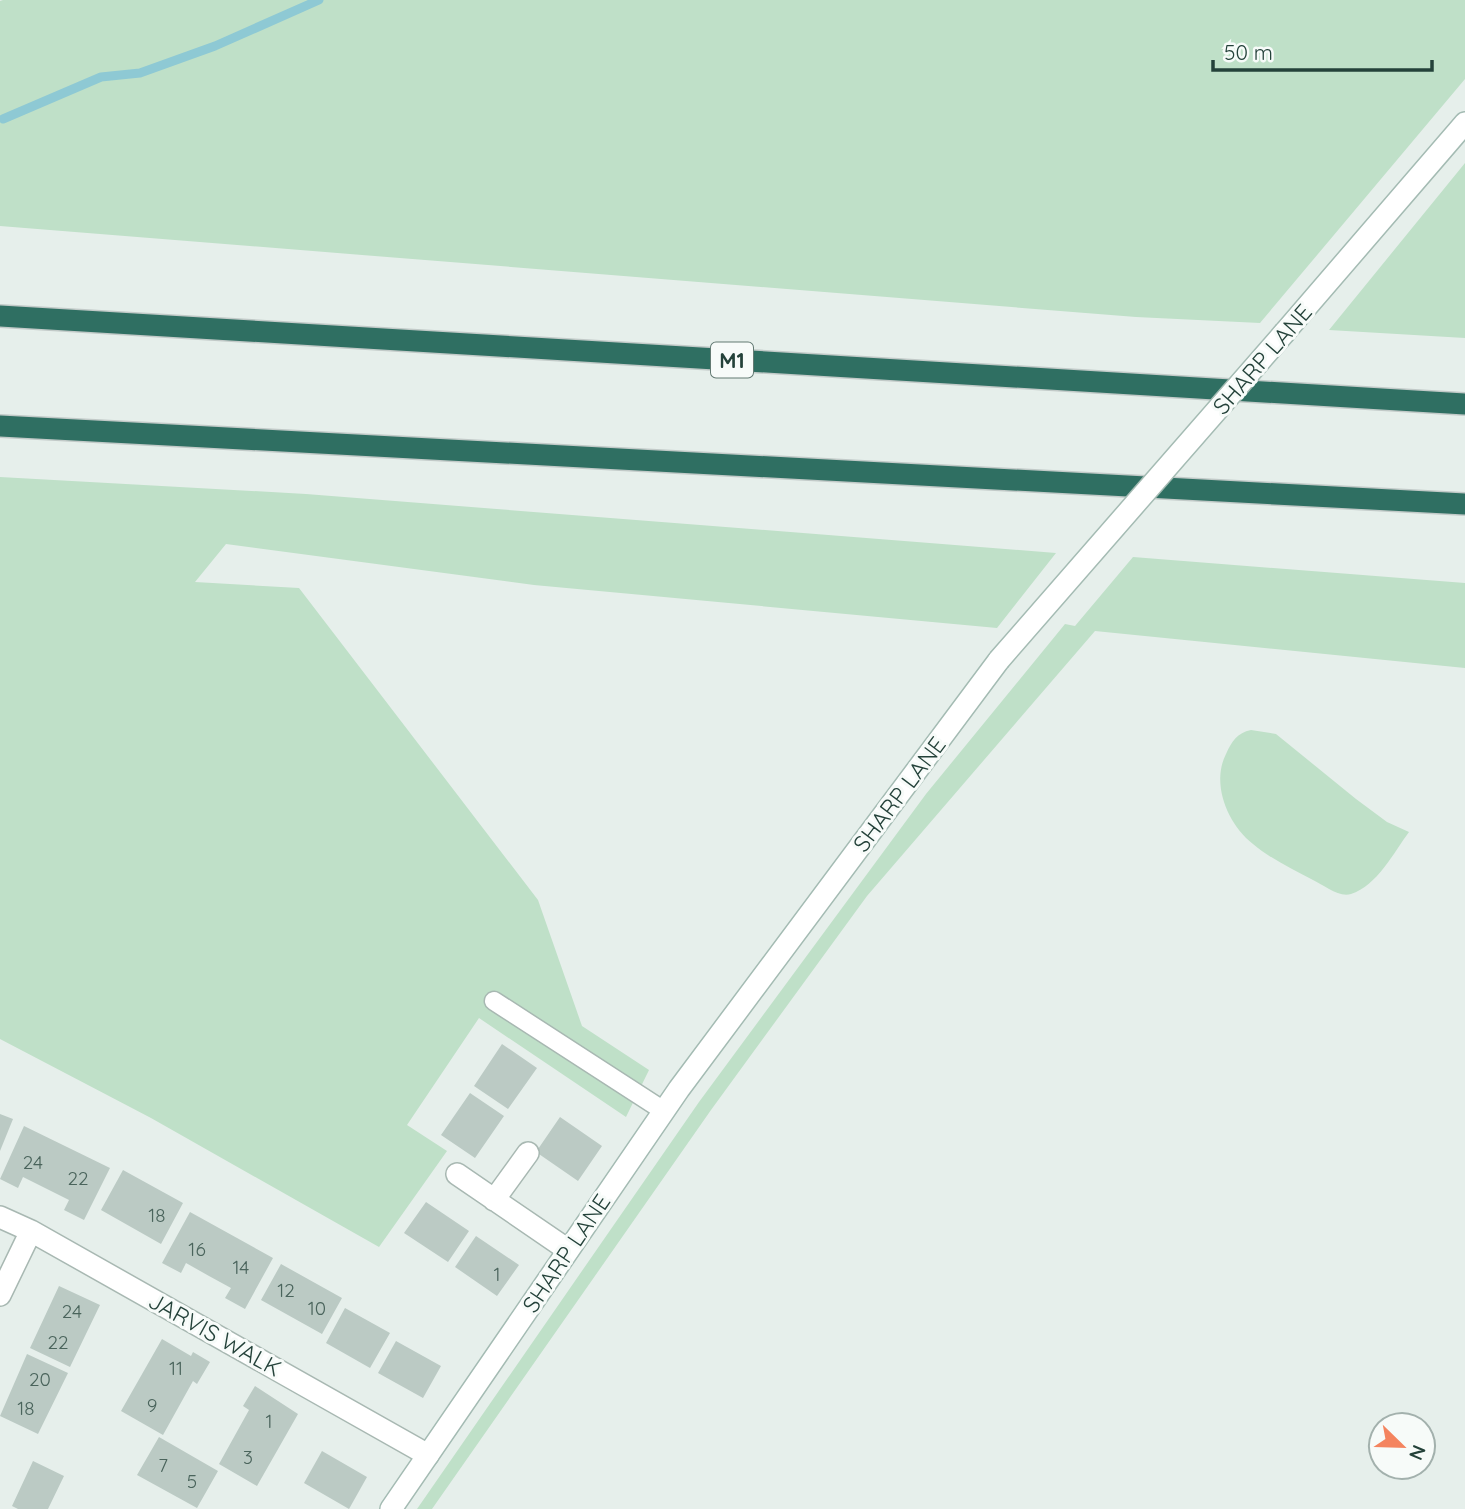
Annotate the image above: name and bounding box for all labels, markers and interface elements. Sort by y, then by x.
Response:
scale bar [1213,28,1432,72]
text: 50 m [1224,39,1273,65]
street label: SHARP LANE [1206,298,1318,420]
road number: M1 [711,342,753,378]
street label: SHARP LANE [846,731,952,857]
house number: 24 [23,1150,43,1174]
house number: 22 [67,1166,89,1190]
street label: SHARP LANE [516,1188,616,1318]
house number: 18 [148,1203,166,1227]
house number: 16 [188,1237,206,1261]
house number: 14 [233,1255,249,1279]
house number: 1 [493,1262,501,1286]
house number: 12 [277,1278,295,1302]
street label: JARVIS WALK [144,1286,286,1382]
house number: 10 [308,1296,326,1320]
house number: 24 [62,1299,82,1323]
house number: 22 [47,1330,69,1354]
house number: 11 [169,1356,183,1380]
house number: 20 [29,1367,51,1391]
house number: 9 [147,1393,157,1417]
house number: 18 [17,1396,35,1420]
house number: 1 [265,1409,273,1433]
north arrow [1367,1411,1437,1481]
text: N [1404,1442,1431,1464]
house number: 3 [243,1445,253,1469]
house number: 7 [158,1453,168,1477]
house number: 5 [187,1469,197,1493]

